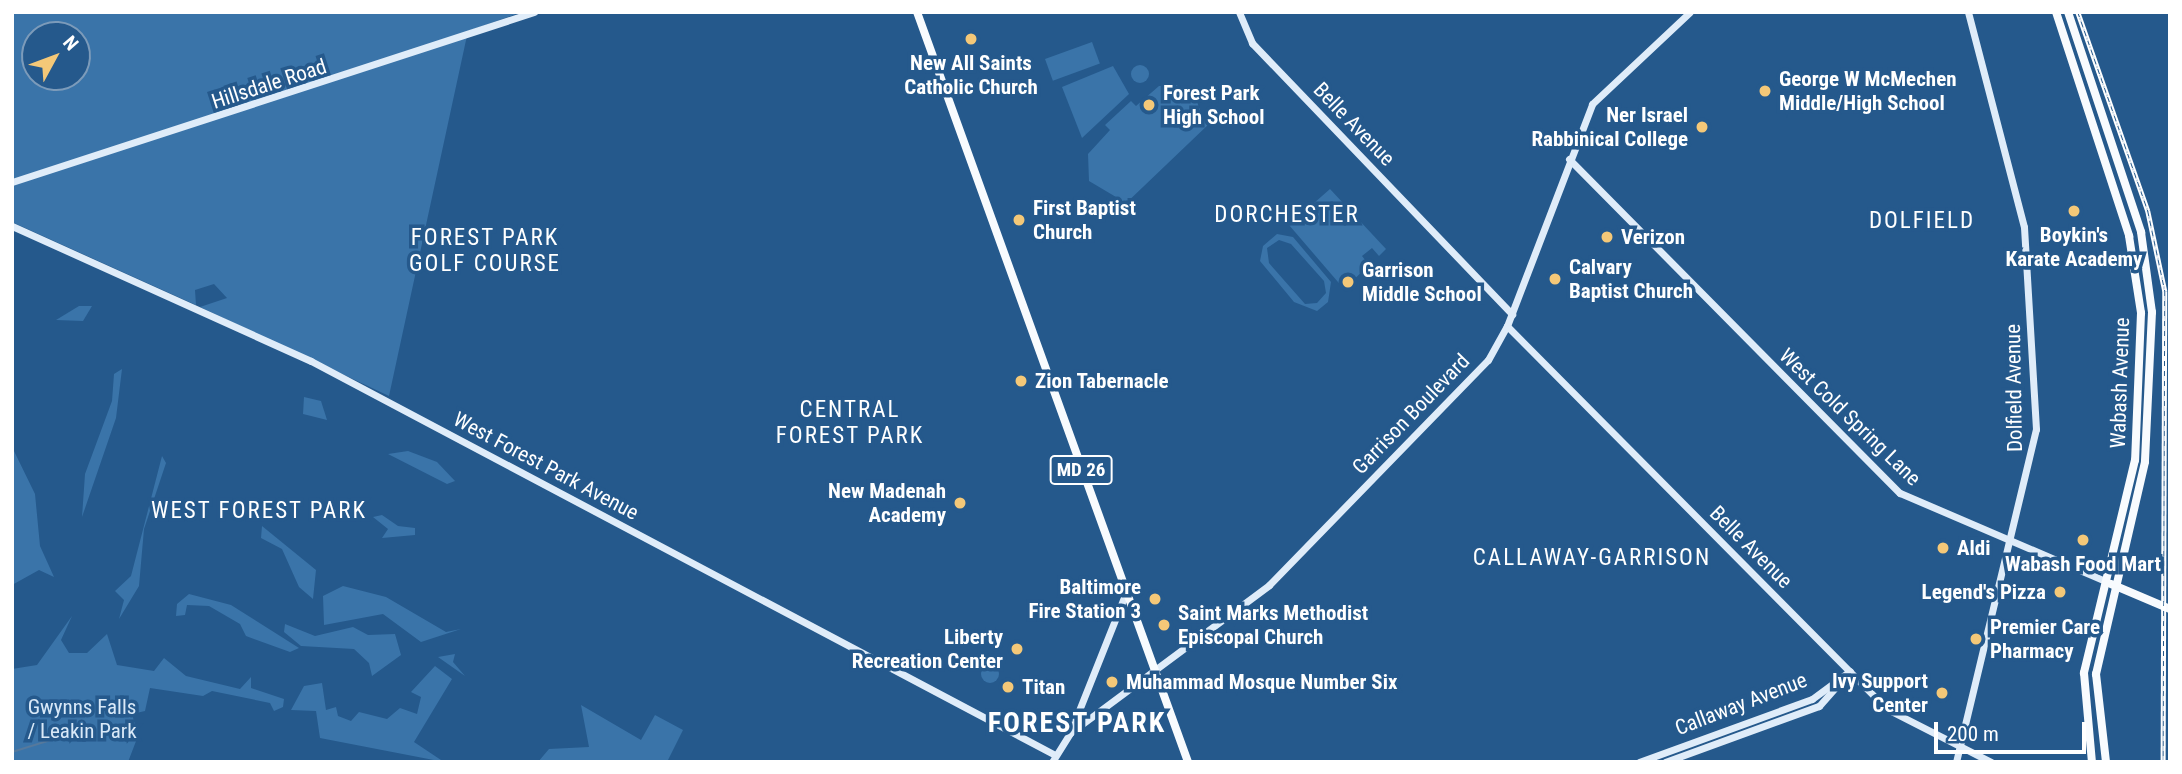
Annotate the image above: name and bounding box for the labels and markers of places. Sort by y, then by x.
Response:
marker: New All Saints Catholic Church [963,31,979,47]
place label: New All Saints Catholic Church [904,50,1038,100]
place label: George W McMechen Middle/High School [1779,66,1957,116]
place label: Forest Park High School [1163,80,1264,130]
marker: George W McMechen Middle/High School [1757,83,1773,99]
marker: Forest Park High School [1141,97,1157,113]
place label: Ner Israel Rabbinical College [1531,102,1688,152]
marker: Ner Israel Rabbinical College [1694,119,1710,135]
place label: First Baptist Church [1033,195,1136,245]
marker: Boykin's Karate Academy [2066,203,2082,219]
marker: First Baptist Church [1011,212,1027,228]
place label: Boykin's Karate Academy [2006,222,2142,272]
place label: Verizon [1621,224,1685,250]
marker: Verizon [1599,229,1615,245]
place label: Calvary Baptist Church [1569,254,1693,304]
place label: Garrison Middle School [1362,257,1482,307]
marker: Calvary Baptist Church [1547,271,1563,287]
marker: Garrison Middle School [1340,274,1356,290]
place label: Zion Tabernacle [1035,368,1169,394]
marker: Zion Tabernacle [1013,373,1029,389]
place label: New Madenah Academy [828,478,946,528]
marker: New Madenah Academy [952,495,968,511]
marker: Wabash Food Mart [2075,532,2091,548]
place label: Aldi [1957,535,1991,561]
marker: Aldi [1935,540,1951,556]
place label: Wabash Food Mart [2005,551,2161,577]
place label: Baltimore Fire Station 3 [1028,574,1141,624]
place label: Legend's Pizza [1922,579,2046,605]
marker: Legend's Pizza [2052,584,2068,600]
marker: Baltimore Fire Station 3 [1147,591,1163,607]
place label: Saint Marks Methodist Episcopal Church [1178,600,1368,650]
place label: Premier Care Pharmacy [1990,614,2100,664]
marker: Saint Marks Methodist Episcopal Church [1156,617,1172,633]
place label: Liberty Recreation Center [852,624,1003,674]
marker: Premier Care Pharmacy [1968,631,1984,647]
marker: Liberty Recreation Center [1009,641,1025,657]
place label: Ivy Support Center [1832,668,1928,718]
place label: Muhammad Mosque Number Six [1126,669,1397,695]
place label: Titan [1022,674,1065,700]
marker: Muhammad Mosque Number Six [1104,674,1120,690]
marker: Titan [1000,679,1016,695]
marker: Ivy Support Center [1934,685,1950,701]

